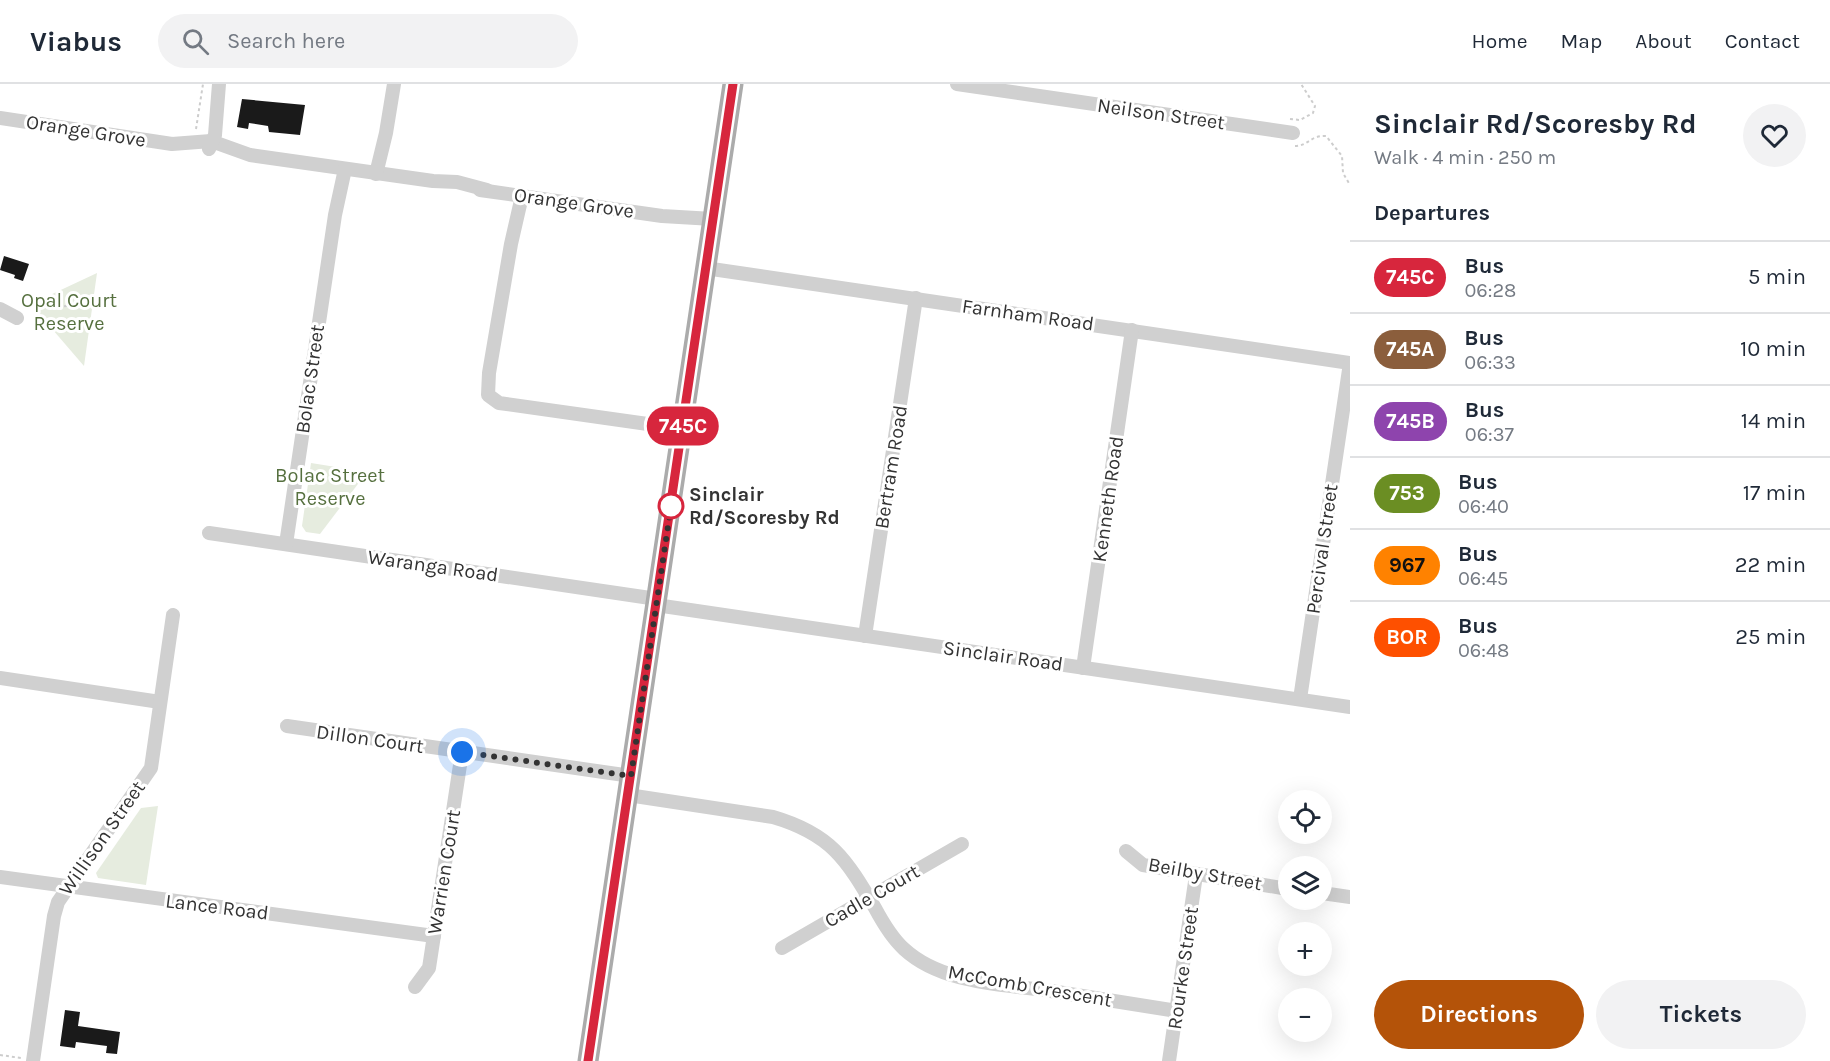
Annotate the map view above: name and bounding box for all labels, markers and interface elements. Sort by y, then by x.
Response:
search box [158,14,578,68]
text: Viabus [30,25,122,58]
icon: search [179,25,212,58]
text: Search here [227,28,345,54]
text: Home [1472,29,1528,53]
text: Map [1561,29,1602,53]
text: About [1635,29,1692,53]
text: Contact [1725,29,1800,53]
street label: Neilson Street [1096,94,1227,134]
button: heart [1743,104,1806,167]
text: Sinclair Rd/Scoresby Rd [1374,107,1697,140]
street label: Orange Grove [24,110,148,152]
text: Walk · 4 min · 250 m [1374,146,1556,169]
street label: Orange Grove [513,183,635,223]
text: Departures [1374,200,1490,226]
text: Bus [1464,253,1504,279]
text: 5 min [1748,264,1806,290]
text: 745C [1386,265,1434,289]
text: 06:28 [1464,279,1516,302]
park label: Opal Court Reserve [21,289,117,335]
street label: Farnham Road [961,294,1095,336]
street label: Bolac Street [291,322,329,435]
text: Bus [1464,325,1504,351]
text: 10 min [1740,336,1806,362]
text: 745A [1386,337,1434,361]
text: 06:33 [1464,351,1516,374]
text: Bus [1465,397,1504,423]
street label: Bertram Road [870,403,912,531]
line badge: 745C [641,406,725,446]
text: 14 min [1741,408,1806,434]
text: 745B [1386,409,1435,433]
text: 745C [659,414,707,438]
text: 06:37 [1465,423,1514,446]
street label: Kenneth Road [1088,434,1128,564]
park label: Bolac Street Reserve [275,464,385,510]
text: Bus [1458,469,1498,495]
text: 17 min [1743,480,1806,506]
text: 753 [1389,481,1425,505]
street label: Percival Street [1301,482,1343,616]
place label: Sinclair Rd/Scoresby Rd [689,483,840,529]
marker: Sinclair Rd/Scoresby Rd [658,493,684,519]
text: 06:40 [1458,495,1509,518]
text: Bus [1458,541,1498,567]
street label: Waranga Road [366,545,500,587]
text: 22 min [1735,552,1806,578]
text: 967 [1389,553,1425,577]
text: 06:45 [1458,567,1508,590]
text: Bus [1458,613,1498,639]
text: 25 min [1735,624,1806,650]
text: BOR [1386,625,1428,649]
street label: Sinclair Road [941,636,1065,676]
text: 06:48 [1458,639,1509,662]
street label: Dillon Court [315,720,426,758]
your location [447,737,477,767]
street label: Willison Street [54,776,150,900]
map controls [1278,790,1332,1042]
button: locate [1278,790,1332,844]
street label: Warrien Court [423,808,465,936]
street label: Beilby Street [1146,853,1264,895]
button: layers [1278,856,1332,910]
street label: Cadle Court [820,859,924,932]
street label: Lance Road [164,889,270,925]
street label: Rourke Street [1163,905,1203,1031]
button: + [1278,922,1332,976]
street label: McComb Crescent [946,960,1114,1012]
button: Directions [1374,980,1584,1049]
button: Tickets [1596,980,1806,1049]
button: − [1278,988,1332,1042]

